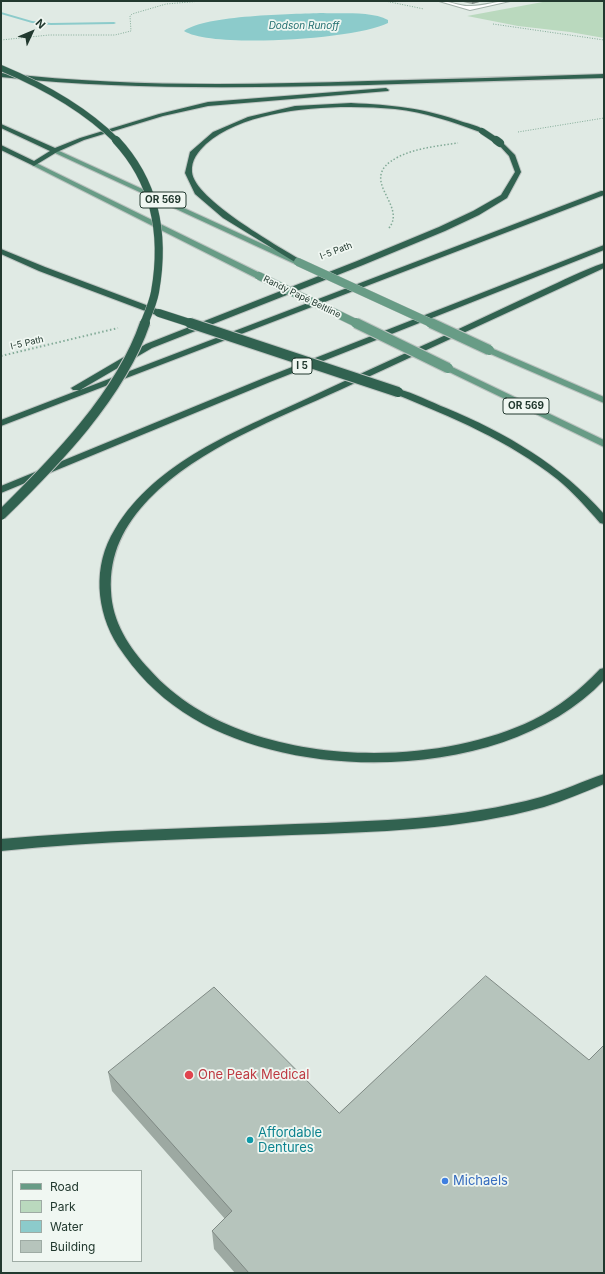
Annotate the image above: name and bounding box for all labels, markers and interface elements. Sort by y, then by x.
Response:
north arrow [12,12,52,52]
text: N [33,16,49,32]
water label: Dodson Runoff [269,20,339,32]
road number: OR 569 [140,192,186,208]
street label: I-5 Path [318,240,354,262]
street label: Randy Papé Beltline [262,274,342,320]
street label: I-5 Path [9,334,45,352]
road number: I 5 [292,358,312,374]
road number: OR 569 [503,398,549,414]
place label: One Peak Medical [198,1067,309,1083]
marker: One Peak Medical [183,1069,195,1081]
place label: Affordable Dentures [258,1125,322,1156]
marker: Affordable Dentures [245,1135,255,1145]
legend [12,1170,142,1262]
place label: Michaels [453,1173,508,1189]
marker: Michaels [440,1176,450,1186]
text: Road [50,1179,79,1194]
text: Park [50,1199,76,1214]
text: Water [50,1219,83,1234]
text: Building [50,1239,95,1254]

